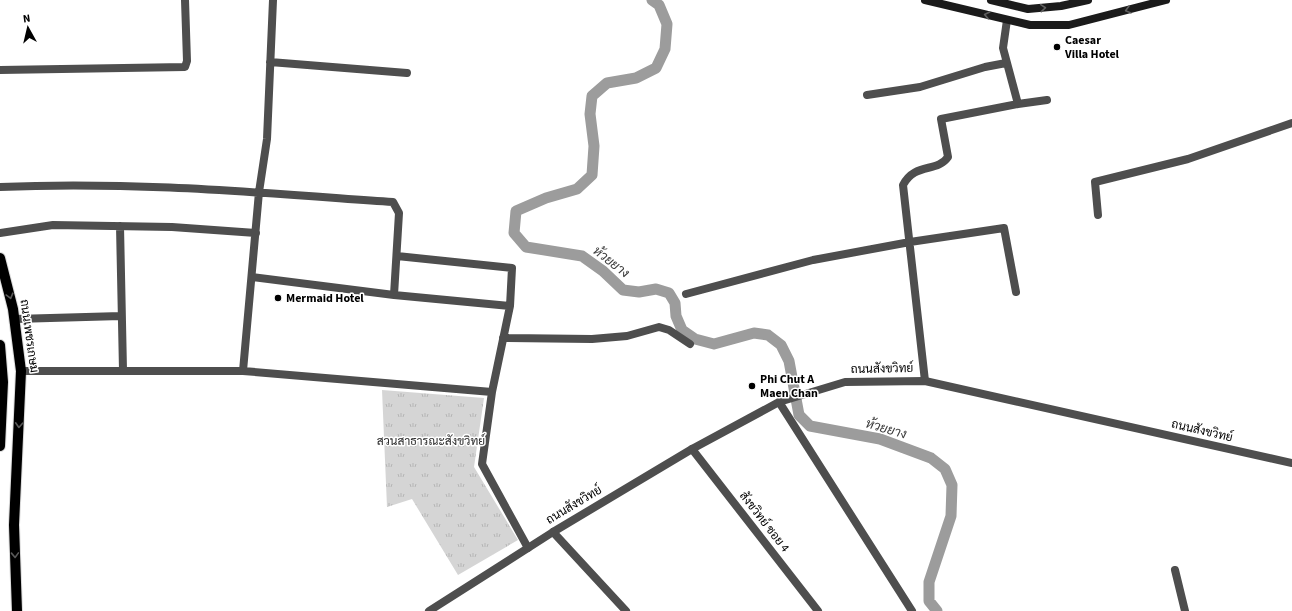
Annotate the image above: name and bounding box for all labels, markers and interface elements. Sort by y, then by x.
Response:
one-way arrow [1040,3,1046,12]
one-way arrow [1125,5,1132,14]
north arrow [8,8,48,48]
text: N [22,11,31,27]
one-way arrow [984,11,991,20]
place label: Caesar Villa Hotel [1064,32,1120,63]
marker: Caesar Villa Hotel [1052,42,1062,52]
water label: ห้วยยาง [589,242,633,282]
place label: Mermaid Hotel [286,290,364,307]
one-way arrow [5,292,14,299]
marker: Mermaid Hotel [273,293,283,303]
street label: ถนนเพชรเกษม [15,298,43,374]
street label: ถนนสังขวิทย์ [851,360,913,378]
place label: Phi Chut A Maen Chan [760,371,818,402]
marker: Phi Chut A Maen Chan [747,381,757,391]
water label: ห้วยยาง [863,415,909,443]
street label: ถนนสังขวิทย์ [1170,416,1234,446]
one-way arrow [15,422,24,428]
park label: สวนสาธารณะสังขวิทย์ [377,433,485,450]
street label: ถนนสังขวิทย์ [543,482,605,528]
street label: สังขวิทย์ ซอย 4 [735,488,793,556]
one-way arrow [11,552,19,558]

